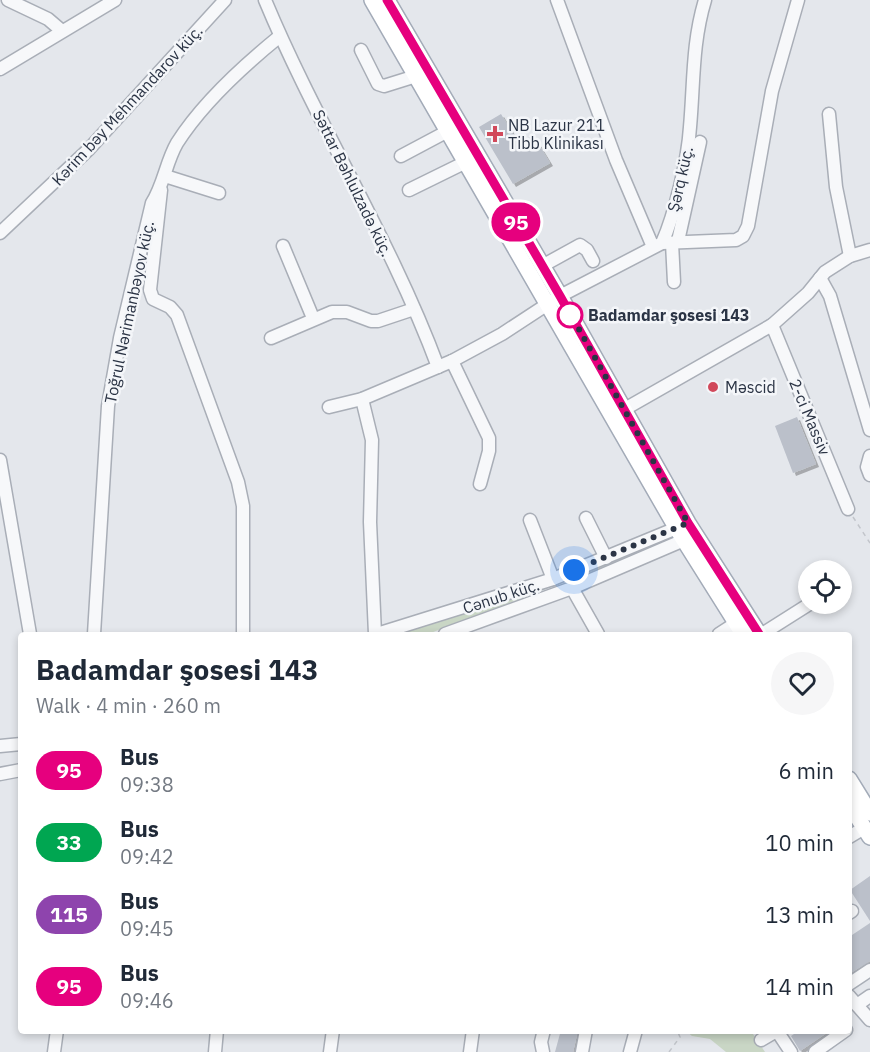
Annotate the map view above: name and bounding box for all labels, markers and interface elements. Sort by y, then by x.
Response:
street label: Kərim bəy Mehmandarov küç. [47,21,207,189]
street label: Səttar Bəhlulzadə küç. [309,106,397,260]
place label: NB Lazur 211 Tibb Klinikası [508,115,605,153]
marker: NB Lazur 211 Tibb Klinikası [486,125,504,143]
street label: Şərq küç. [663,144,697,214]
line badge: 95 [489,202,543,242]
text: 95 [503,208,529,236]
street label: Toğrul Nərimanbəyov küç. [100,219,158,405]
marker: Badamdar şosesi 143 [557,302,583,328]
place label: Badamdar şosesi 143 [588,305,749,325]
street label: 2-ci Massiv [785,376,835,458]
place label: Məscid [725,377,776,397]
marker: Məscid [706,380,720,394]
your location [559,555,589,585]
map controls [798,560,852,614]
button: locate [798,560,852,614]
street label: Cənub küç. [460,574,542,618]
text: Badamdar şosesi 143 [36,651,318,688]
button: heart [771,652,834,715]
text: Walk · 4 min · 260 m [36,692,221,719]
text: Bus [120,742,159,771]
text: 95 [56,756,82,784]
text: 6 min [778,756,834,785]
text: 09:38 [120,771,174,798]
text: Bus [120,814,159,843]
text: 33 [56,828,82,856]
text: 10 min [765,828,834,857]
text: 09:42 [120,843,174,870]
text: Bus [120,886,159,915]
text: 115 [50,900,88,928]
text: 13 min [765,900,834,929]
text: 09:45 [120,915,174,942]
text: Bus [120,958,159,987]
text: 95 [56,972,82,1000]
text: 14 min [765,972,834,1001]
text: 09:46 [120,987,174,1014]

